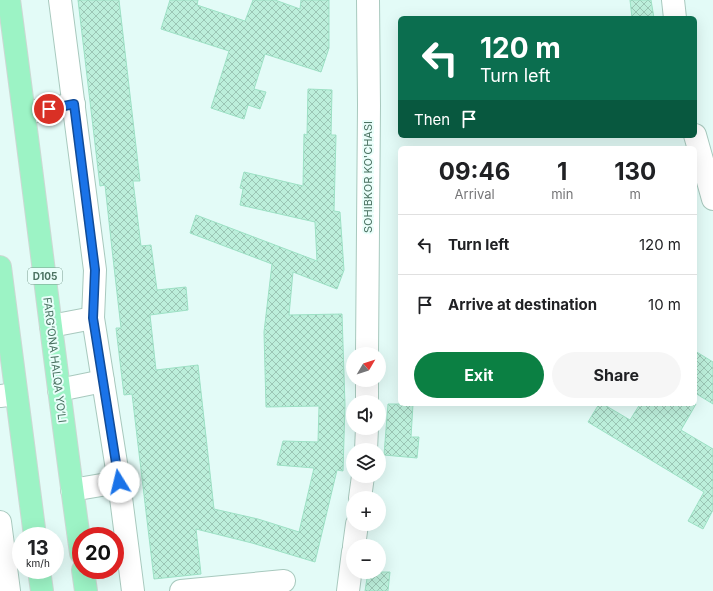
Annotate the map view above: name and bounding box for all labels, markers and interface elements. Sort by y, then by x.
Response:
text: 120 m [480,31,561,65]
icon: left [414,32,466,84]
text: Turn left [480,65,550,86]
pin [32,92,66,126]
icon: arrive [38,98,60,120]
icon: arrive [458,108,480,130]
text: Then [414,110,450,129]
street label: SOHIBKOR KO'CHASI [361,121,375,233]
text: 09:46 [439,157,510,186]
text: 1 [557,157,567,186]
text: 130 [614,157,656,186]
text: Arrival [455,186,495,202]
text: min [551,186,573,202]
text: m [629,186,641,202]
icon: left [414,234,436,256]
text: Turn left [448,235,509,254]
text: 120 m [639,235,681,254]
road number: D105 [28,268,62,284]
icon: arrive [414,294,436,316]
text: Arrive at destination [448,295,597,314]
text: 10 m [648,295,681,314]
street label: FARG‘ONA HALQA YO‘LI [40,297,70,423]
north arrow [346,347,386,387]
map controls [346,347,386,579]
button: Exit [414,352,544,398]
button: Share [552,352,681,398]
button: sound [346,395,386,435]
button: layers [346,443,386,483]
position arrow [98,461,140,503]
button: + [346,491,386,531]
speed limit sign: 20 [72,527,124,579]
text: 13 [27,536,49,560]
button: − [346,539,386,579]
text: km/h [26,557,50,569]

